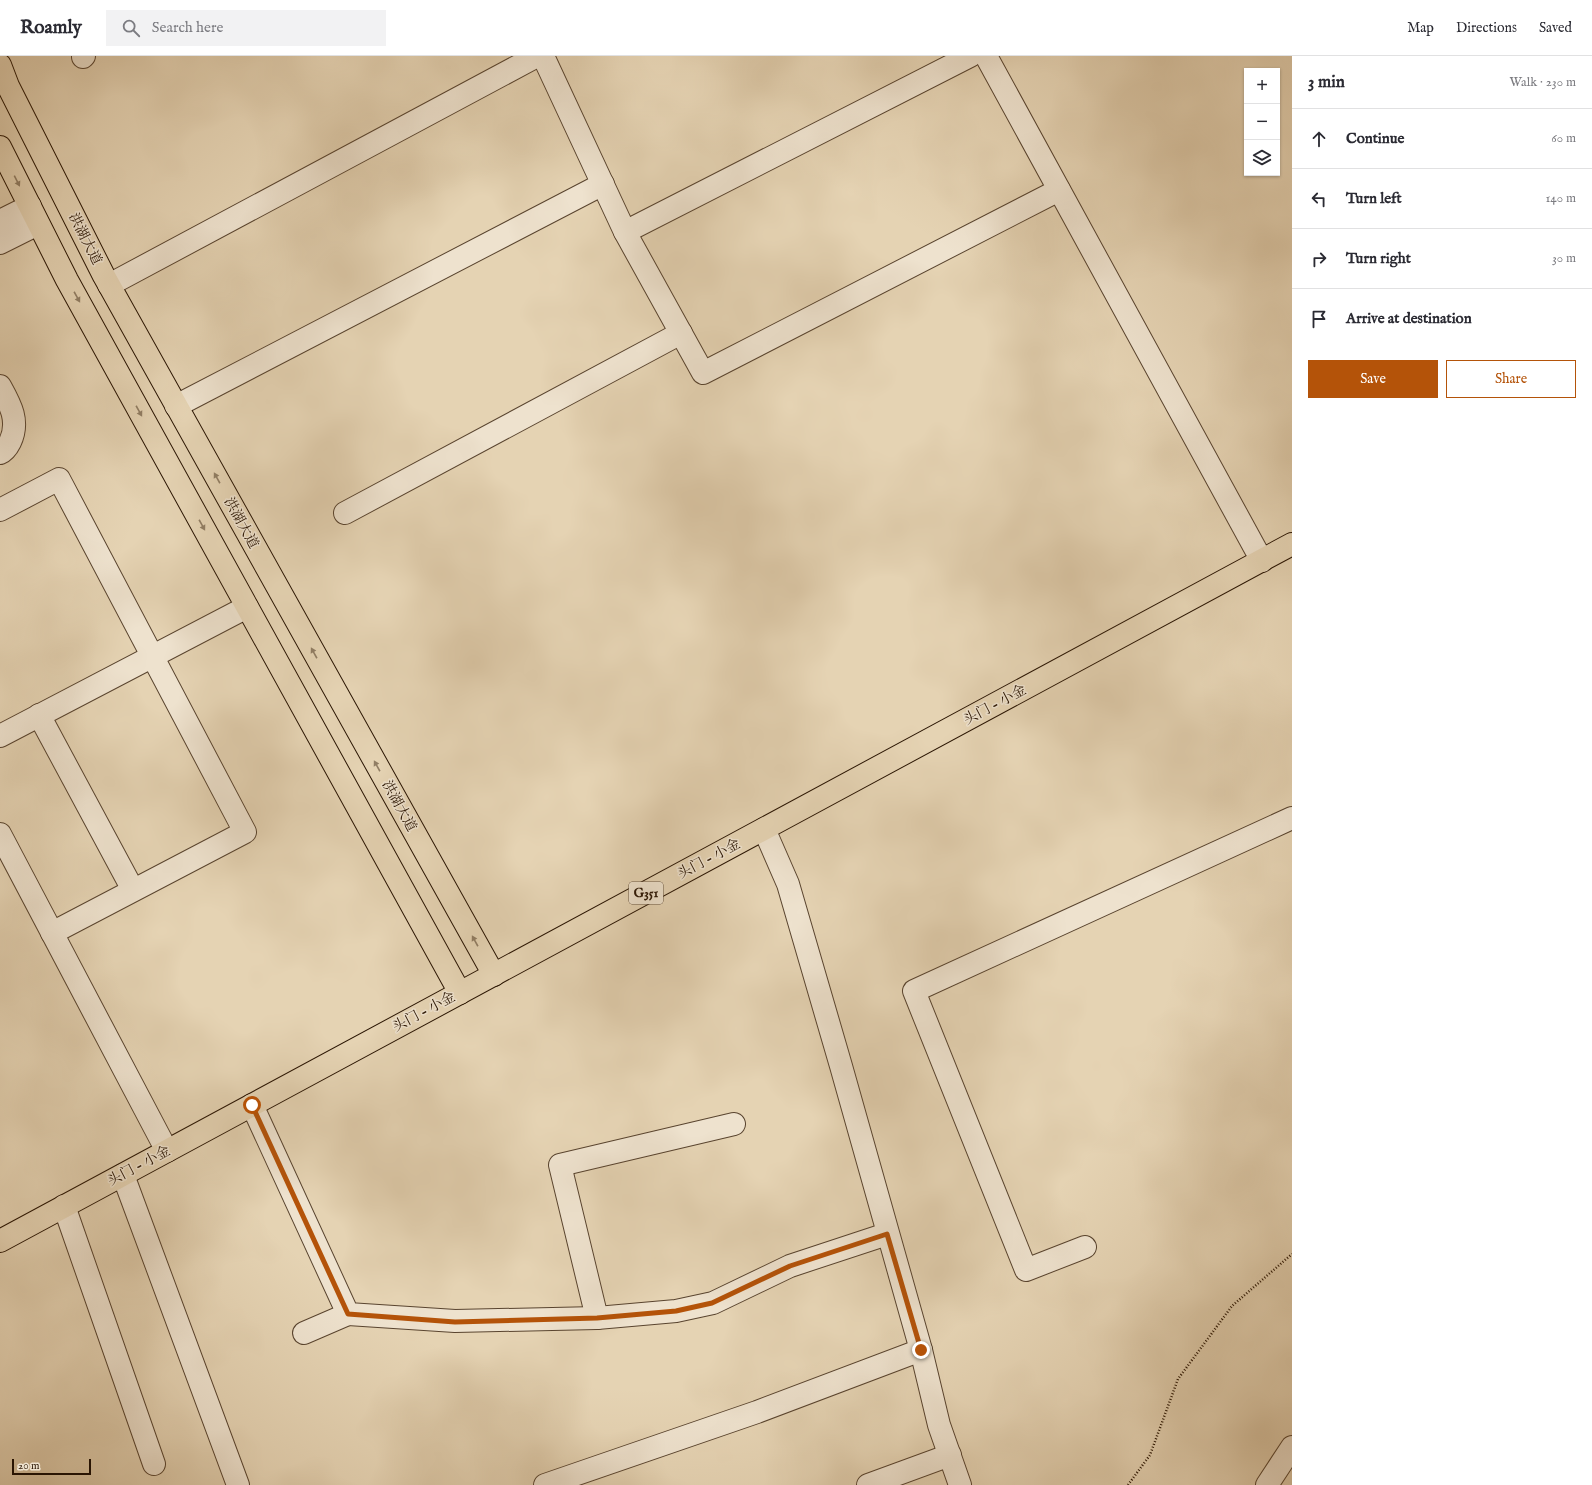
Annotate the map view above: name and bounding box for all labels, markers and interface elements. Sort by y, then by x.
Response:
search box [106,10,386,46]
text: Roamly [20,16,82,40]
icon: search [120,17,142,39]
text: Search here [152,18,223,37]
text: Map [1407,19,1434,37]
text: Directions [1456,19,1517,37]
text: Saved [1539,19,1572,37]
map controls [1244,68,1280,176]
button: + [1244,68,1280,104]
text: 3 min [1308,72,1345,93]
text: Walk · 230 m [1510,74,1576,91]
button: − [1244,104,1280,140]
icon: ahead [1308,128,1330,150]
text: Continue [1346,129,1404,148]
text: 60 m [1551,130,1576,147]
button: layers [1244,140,1280,176]
one-way arrow [14,176,20,187]
icon: left [1308,188,1330,210]
text: Turn left [1346,189,1402,208]
text: 140 m [1546,190,1576,207]
street label: 洪湖大道 [64,210,106,268]
icon: right [1308,248,1330,270]
text: Turn right [1346,249,1411,268]
text: 30 m [1552,250,1576,267]
one-way arrow [73,291,80,303]
icon: arrive [1308,308,1330,330]
text: Arrive at destination [1346,309,1472,328]
button: Save [1308,360,1438,398]
button: Share [1446,360,1576,398]
one-way arrow [136,405,143,417]
one-way arrow [213,472,220,484]
street label: 洪湖大道 [220,494,262,552]
one-way arrow [199,519,205,531]
one-way arrow [311,647,317,659]
street label: 头门 - 小金 [960,681,1030,729]
one-way arrow [374,760,381,772]
street label: 洪湖大道 [378,777,420,835]
street label: 头门 - 小金 [674,835,744,883]
road number: G351 [629,882,663,904]
one-way arrow [471,935,478,947]
street label: 头门 - 小金 [389,988,459,1036]
route start [243,1096,261,1114]
street label: 头门 - 小金 [104,1142,174,1190]
route end [912,1341,930,1359]
scale bar [12,1457,91,1476]
text: 20 m [18,1459,39,1473]

